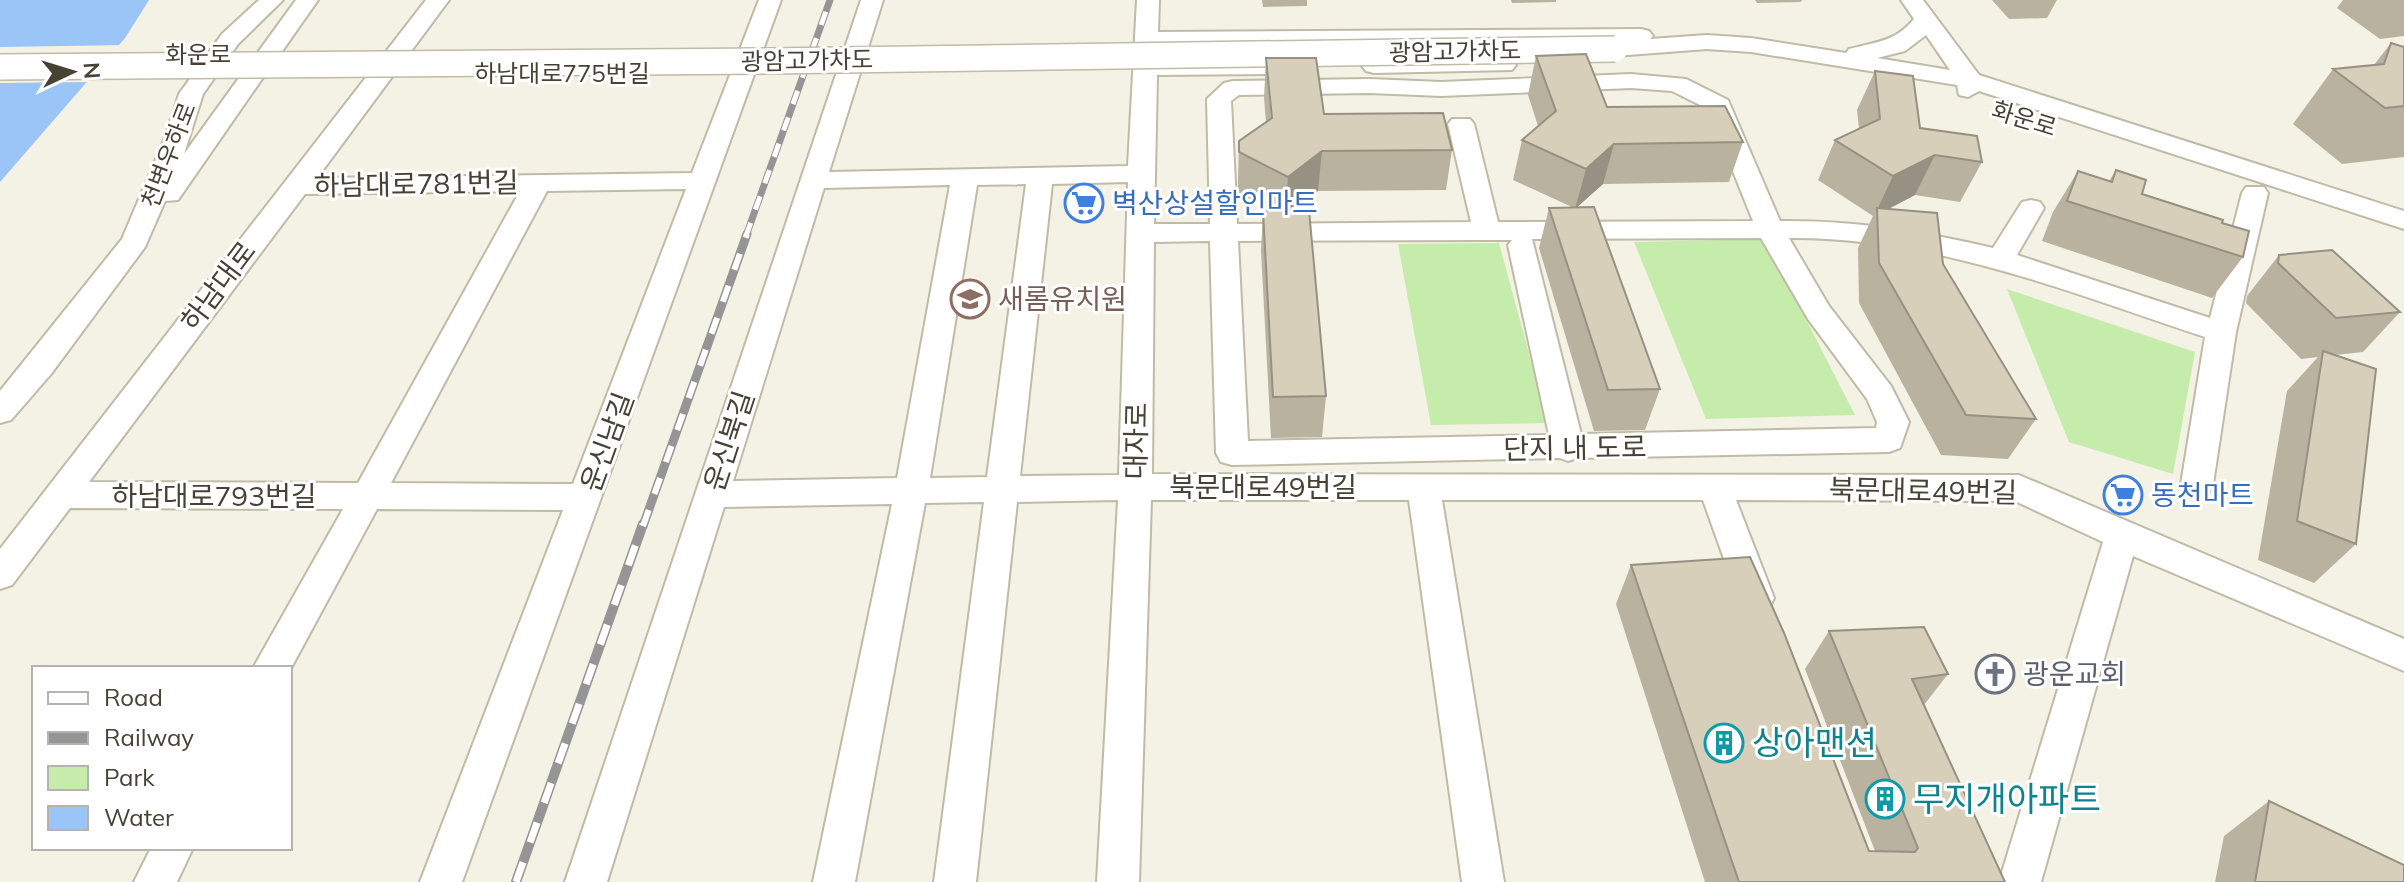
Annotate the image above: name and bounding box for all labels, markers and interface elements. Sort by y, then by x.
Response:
north arrow [32,32,112,112]
street label: 광암고가차도 [1388,35,1521,67]
street label: 화운로 [165,39,231,69]
street label: 광암고가차도 [740,44,873,76]
street label: 하남대로775번길 [474,58,650,88]
text: N [77,61,106,80]
street label: 화운로 [1988,94,2060,142]
street label: 천변우하로 [134,98,202,212]
street label: 하남대로781번길 [313,164,519,203]
supermarket icon: 벽산상설할인마트 [1063,182,1105,224]
place label: 벽산상설할인마트 [1112,185,1318,220]
street label: 하남대로 [173,234,263,337]
school or university icon: 새롬유치원 [949,278,991,320]
place label: 새롬유치원 [998,281,1127,316]
street label: 운신북길 [696,386,761,495]
street label: 운신남길 [572,387,641,496]
street label: 대자로 [1117,402,1154,480]
street label: 단지 내 도로 [1503,429,1647,466]
street label: 북문대로49번길 [1169,469,1357,504]
street label: 북문대로49번길 [1829,471,2017,510]
supermarket icon: 동천마트 [2102,474,2144,516]
place label: 동천마트 [2151,477,2254,512]
street label: 하남대로793번길 [112,478,316,513]
church icon: 광운교회 [1974,653,2016,695]
place label: 광운교회 [2023,656,2126,691]
legend [32,666,292,850]
text: Road [104,682,163,712]
place label: 상아맨션 [1752,721,1877,764]
text: Railway [104,722,194,752]
building icon: 상아맨션 [1703,722,1745,764]
text: Park [104,762,155,792]
place label: 무지개아파트 [1913,777,2101,820]
building icon: 무지개아파트 [1864,778,1906,820]
text: Water [104,802,174,832]

